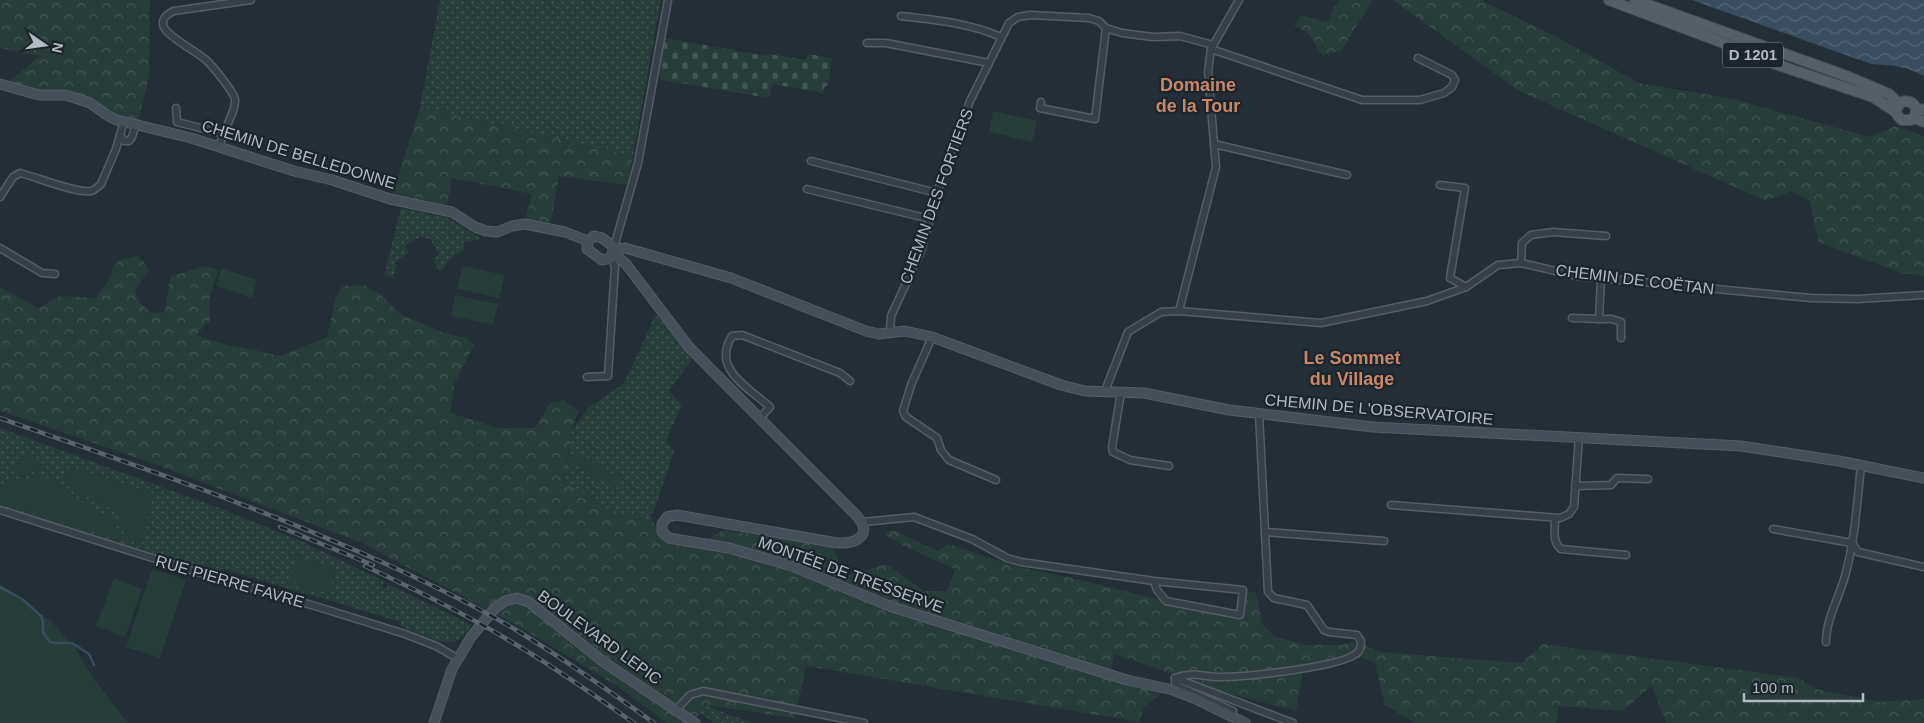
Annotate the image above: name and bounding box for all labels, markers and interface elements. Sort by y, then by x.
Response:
north arrow [20,20,70,70]
text: N [49,41,67,55]
road number: D 1201 [1723,42,1783,68]
district label: Domaine de la Tour [1156,75,1240,116]
street label: CHEMIN DES FORTIERS [897,106,976,286]
street label: CHEMIN DE BELLEDONNE [200,117,398,192]
street label: CHEMIN DE COËTAN [1555,261,1715,298]
district label: Le Sommet du Village [1303,348,1401,389]
street label: CHEMIN DE L'OBSERVATOIRE [1264,391,1494,428]
street label: MONTÉE DE TRESSERVE [756,532,946,616]
street label: RUE PIERRE FAVRE [154,552,306,611]
street label: BOULEVARD LEPIC [535,587,665,688]
scale bar [1744,670,1863,702]
text: 100 m [1752,679,1794,696]

